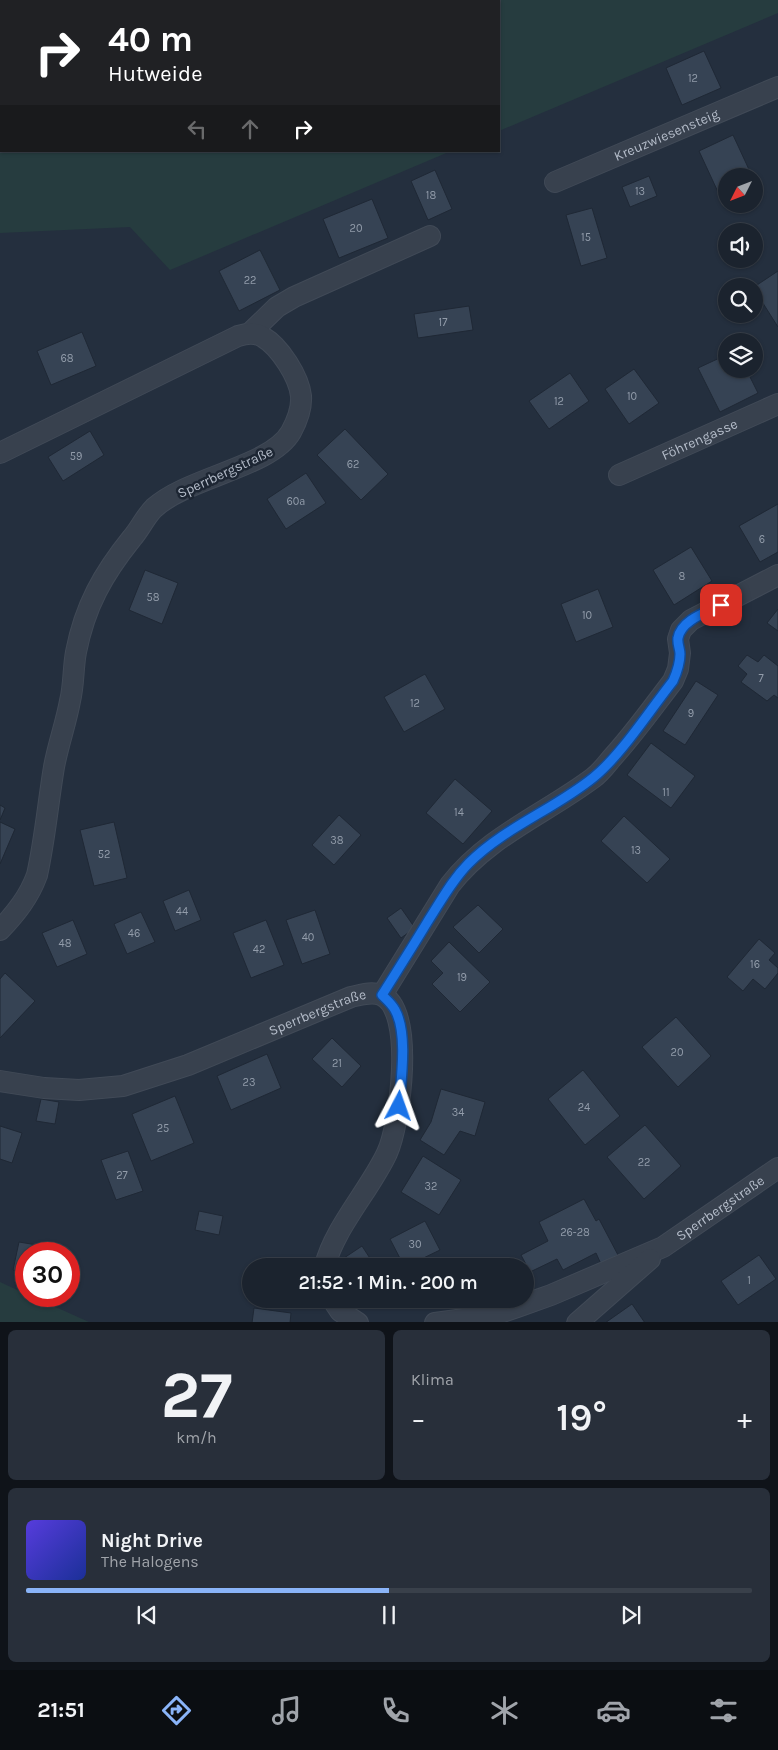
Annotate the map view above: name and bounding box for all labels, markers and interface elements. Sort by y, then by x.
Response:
text: 40 m [108,19,193,60]
icon: right [25,20,90,85]
text: Hutweide [108,61,202,87]
house number: 12 [688,72,698,85]
street label: Kreuzwiesensteig [611,105,722,165]
icon: left [183,115,211,143]
icon: ahead [236,115,264,143]
icon: right [289,115,317,143]
north arrow [718,168,762,212]
map controls [718,168,763,378]
house number: 13 [635,185,645,198]
house number: 18 [426,189,436,202]
house number: 20 [350,222,362,235]
button: sound [718,223,763,268]
house number: 15 [581,231,591,244]
house number: 22 [244,274,256,287]
button: search [718,278,763,323]
house number: 17 [439,316,447,329]
button: layers [718,333,763,378]
house number: 68 [60,352,74,365]
house number: 10 [627,390,637,403]
house number: 12 [554,395,564,408]
street label: Föhrengasse [659,415,740,464]
street label: Sperrbergstraße [175,443,276,502]
house number: 59 [70,450,82,463]
house number: 62 [347,458,359,471]
house number: 60a [287,495,305,508]
house number: 6 [759,533,765,546]
house number: 8 [679,570,686,583]
pin [700,584,742,626]
house number: 58 [147,591,160,604]
icon: arrive [707,591,735,619]
house number: 10 [582,609,592,622]
house number: 7 [758,672,764,685]
house number: 12 [410,697,420,710]
house number: 9 [688,707,694,720]
house number: 11 [662,786,670,799]
house number: 14 [454,806,464,819]
house number: 38 [330,834,344,847]
house number: 13 [631,844,641,857]
house number: 52 [98,848,110,861]
house number: 44 [176,905,188,918]
house number: 46 [128,927,140,940]
house number: 40 [302,931,314,944]
house number: 48 [59,937,72,950]
house number: 42 [253,943,265,956]
house number: 16 [750,958,760,971]
house number: 19 [457,971,467,984]
street label: Sperrbergstraße [266,986,368,1039]
house number: 20 [671,1046,683,1059]
house number: 21 [332,1057,342,1070]
house number: 23 [243,1076,255,1089]
position arrow [372,1079,424,1131]
house number: 24 [578,1101,590,1114]
house number: 34 [452,1106,464,1119]
house number: 25 [157,1122,169,1135]
house number: 22 [638,1156,650,1169]
house number: 27 [116,1169,128,1182]
street label: Sperrbergstraße [673,1172,768,1245]
house number: 32 [425,1180,437,1193]
house number: 26-28 [560,1226,590,1239]
house number: 30 [408,1238,422,1251]
speed limit sign: 30 [15,1242,80,1307]
text: 21:52 · 1 Min. · 200 m [298,1272,478,1294]
house number: 1 [747,1274,751,1287]
text: 27 [161,1357,232,1433]
text: Klima [411,1370,454,1389]
text: 19° [556,1395,607,1440]
text: − [411,1402,426,1435]
text: + [737,1402,752,1435]
text: km/h [176,1428,217,1447]
text: Night Drive [101,1530,203,1552]
text: The Halogens [101,1552,199,1571]
icon: previous [133,1601,161,1629]
icon: pause [375,1601,403,1629]
icon: next [617,1601,645,1629]
icon: directions [159,1693,194,1728]
icon: music [269,1693,304,1728]
icon: phone [378,1693,413,1728]
icon: climate [487,1693,522,1728]
icon: car [596,1693,631,1728]
icon: filters [706,1693,741,1728]
text: 21:51 [37,1697,85,1723]

